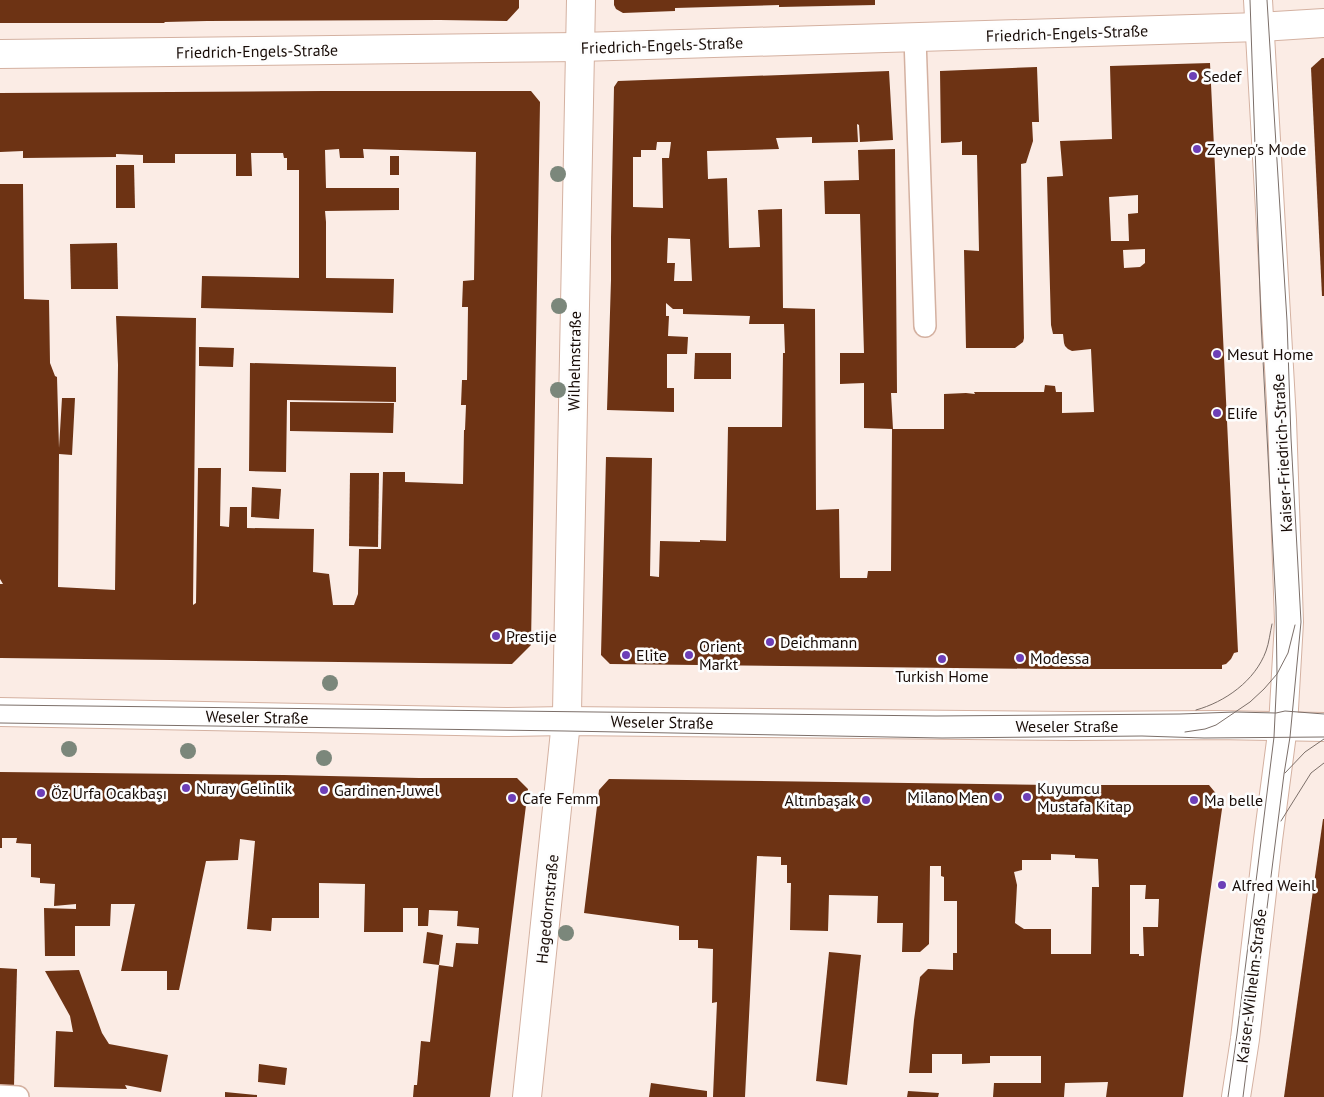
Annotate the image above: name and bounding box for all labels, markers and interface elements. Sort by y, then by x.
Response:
street label: Friedrich-Engels-Straße [986,20,1148,46]
street label: Friedrich-Engels-Straße [581,32,743,58]
street label: Friedrich-Engels-Straße [176,40,338,62]
place label: Sedef [1203,66,1242,86]
marker: Sedef [1187,70,1199,82]
place label: Zeynep's Mode [1207,139,1306,159]
marker: Zeynep's Mode [1191,143,1203,155]
street label: Wilhelmstraße [563,311,585,411]
place label: Mesut Home [1227,344,1313,364]
marker: Mesut Home [1211,348,1223,360]
street label: Kaiser-Friedrich-Straße [1268,373,1296,533]
place label: Elife [1227,403,1258,423]
marker: Elife [1211,407,1223,419]
place label: Prestije [506,626,557,646]
marker: Prestije [490,630,502,642]
place label: Deichmann [780,632,857,652]
place label: Orient Markt [699,636,743,674]
marker: Deichmann [764,636,776,648]
place label: Elite [636,645,667,665]
place label: Modessa [1030,648,1089,668]
marker: Elite [620,649,632,661]
marker: Orient Markt [683,649,695,661]
marker: Modessa [1014,652,1026,664]
marker: Turkish Home [936,653,948,665]
place label: Turkish Home [895,666,989,686]
street label: Weseler Straße [205,706,309,728]
street label: Weseler Straße [610,711,714,733]
street label: Weseler Straße [1016,716,1118,736]
place label: Nuray Gelinlik [196,778,293,798]
place label: Kuyumcu Mustafa Kitap [1037,778,1132,816]
place label: Gardinen-Juwel [334,780,439,800]
marker: Nuray Gelinlik [180,782,192,794]
place label: Öz Urfa Ocakbaşı [51,783,167,803]
marker: Gardinen-Juwel [318,784,330,796]
marker: Öz Urfa Ocakbaşı [35,787,47,799]
place label: Milano Men [907,787,988,807]
place label: Cafe Femm [522,788,599,808]
place label: Altınbaşak [785,790,856,810]
place label: Ma belle [1204,790,1263,810]
marker: Milano Men [992,791,1004,803]
marker: Kuyumcu Mustafa Kitap [1021,791,1033,803]
marker: Cafe Femm [506,792,518,804]
marker: Altınbaşak [860,794,872,806]
marker: Ma belle [1188,794,1200,806]
street label: Hagedornstraße [531,853,563,965]
place label: Alfred Weihl [1232,875,1316,895]
marker: Alfred Weihl [1216,879,1228,891]
street label: Kaiser-Wilhelm-Straße [1232,908,1270,1064]

